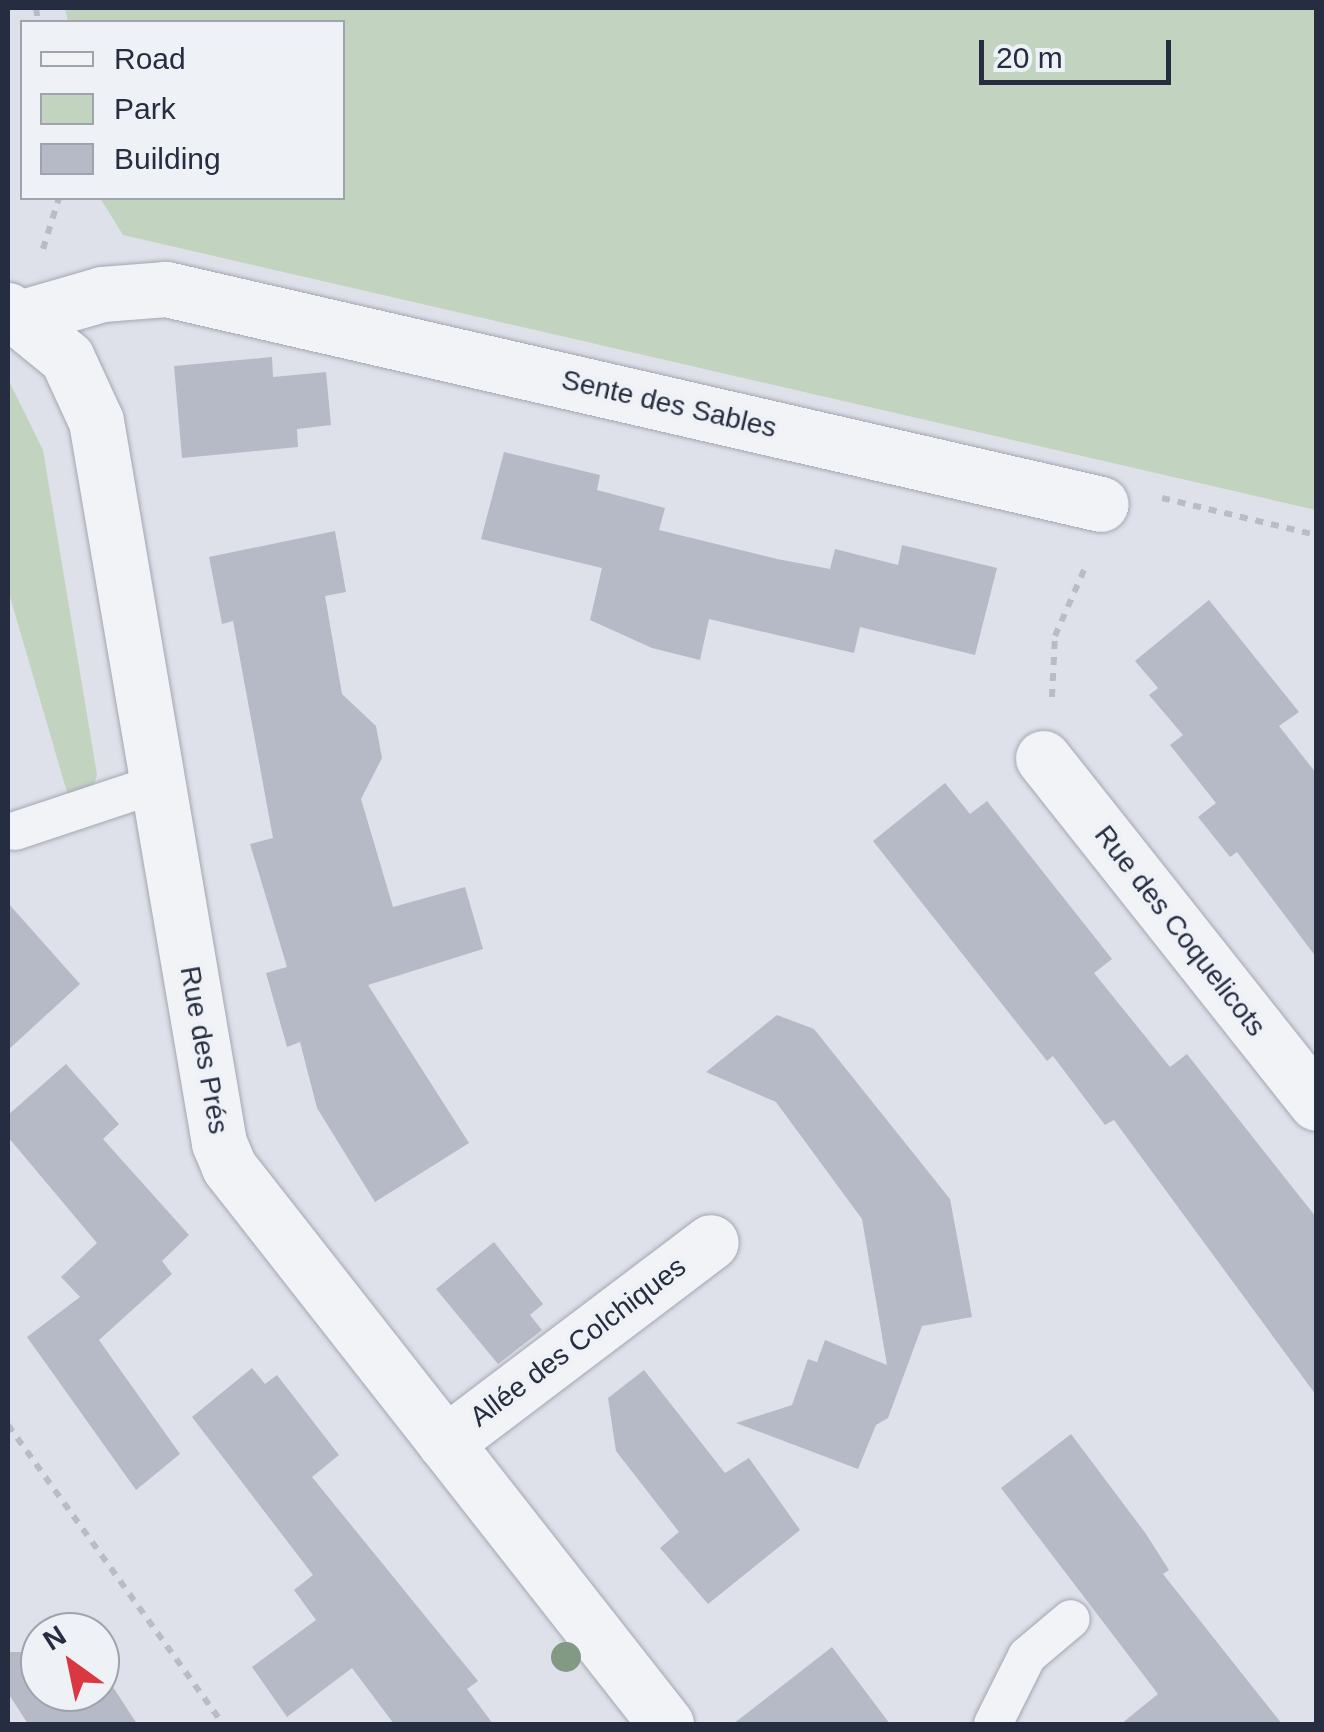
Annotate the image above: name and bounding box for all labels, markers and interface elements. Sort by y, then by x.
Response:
legend [20,20,345,200]
scale bar [984,20,1176,82]
text: 20 m [996,41,1063,74]
text: Road [114,42,186,75]
text: Park [114,92,176,125]
text: Building [114,142,221,175]
street label: Sente des Sables [558,363,780,445]
street label: Rue des Coquelicots [1087,819,1273,1043]
street label: Rue des Prés [173,964,235,1136]
street label: Allée des Colchiques [463,1250,693,1434]
north arrow [20,1612,120,1712]
text: N [38,1620,71,1657]

